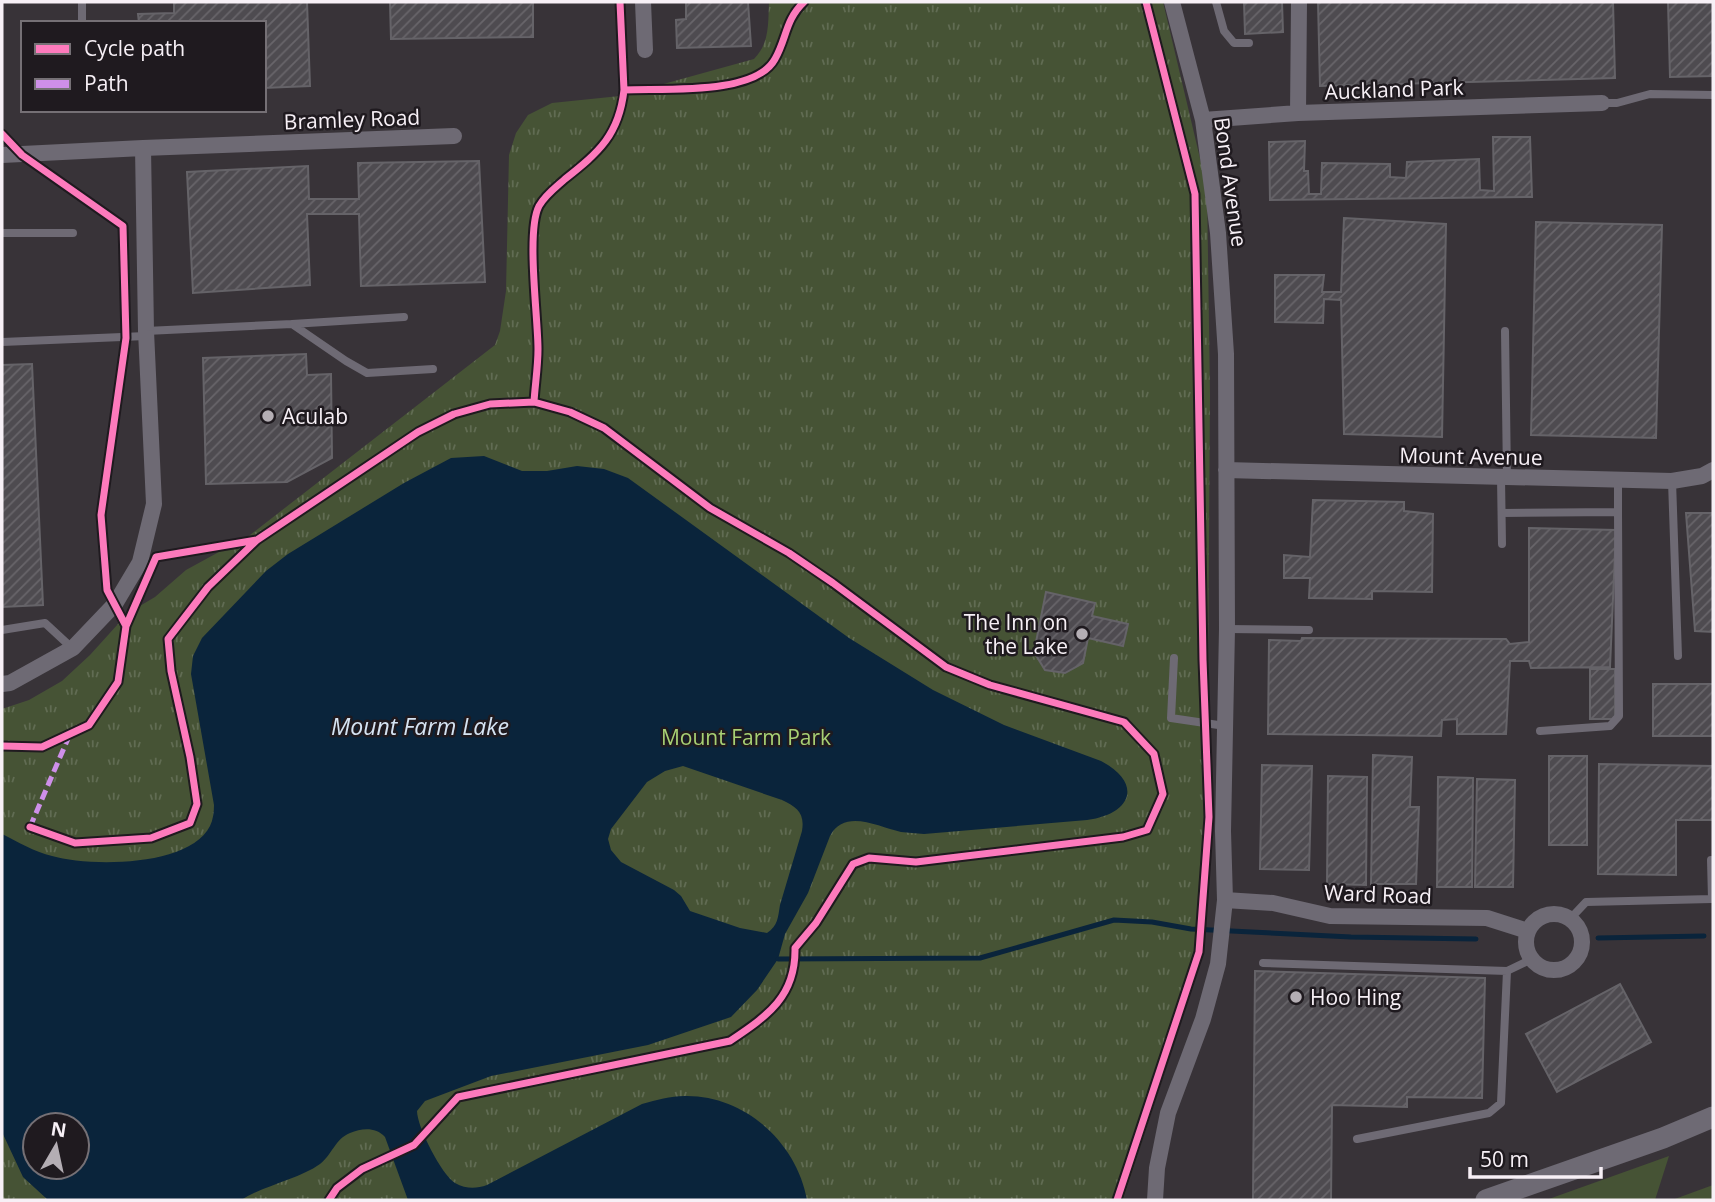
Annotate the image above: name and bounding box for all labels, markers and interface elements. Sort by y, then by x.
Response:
legend [21,21,266,112]
text: Cycle path [84,34,185,62]
text: Path [84,69,129,97]
street label: Auckland Park [1324,73,1464,105]
street label: Bramley Road [283,103,421,135]
street label: Bond Avenue [1208,115,1254,249]
place label: Aculab [282,402,348,430]
marker: Aculab [260,408,276,424]
street label: Mount Avenue [1399,441,1543,471]
place label: The Inn on the Lake [964,608,1068,660]
marker: The Inn on the Lake [1074,626,1090,642]
water label: Mount Farm Lake [331,710,509,742]
park label: Mount Farm Park [661,723,831,751]
street label: Ward Road [1324,878,1432,910]
place label: Hoo Hing [1310,983,1401,1011]
marker: Hoo Hing [1288,989,1304,1005]
north arrow [21,1111,91,1181]
text: N [49,1115,68,1143]
scale bar [1470,1136,1601,1180]
text: 50 m [1480,1145,1529,1173]

